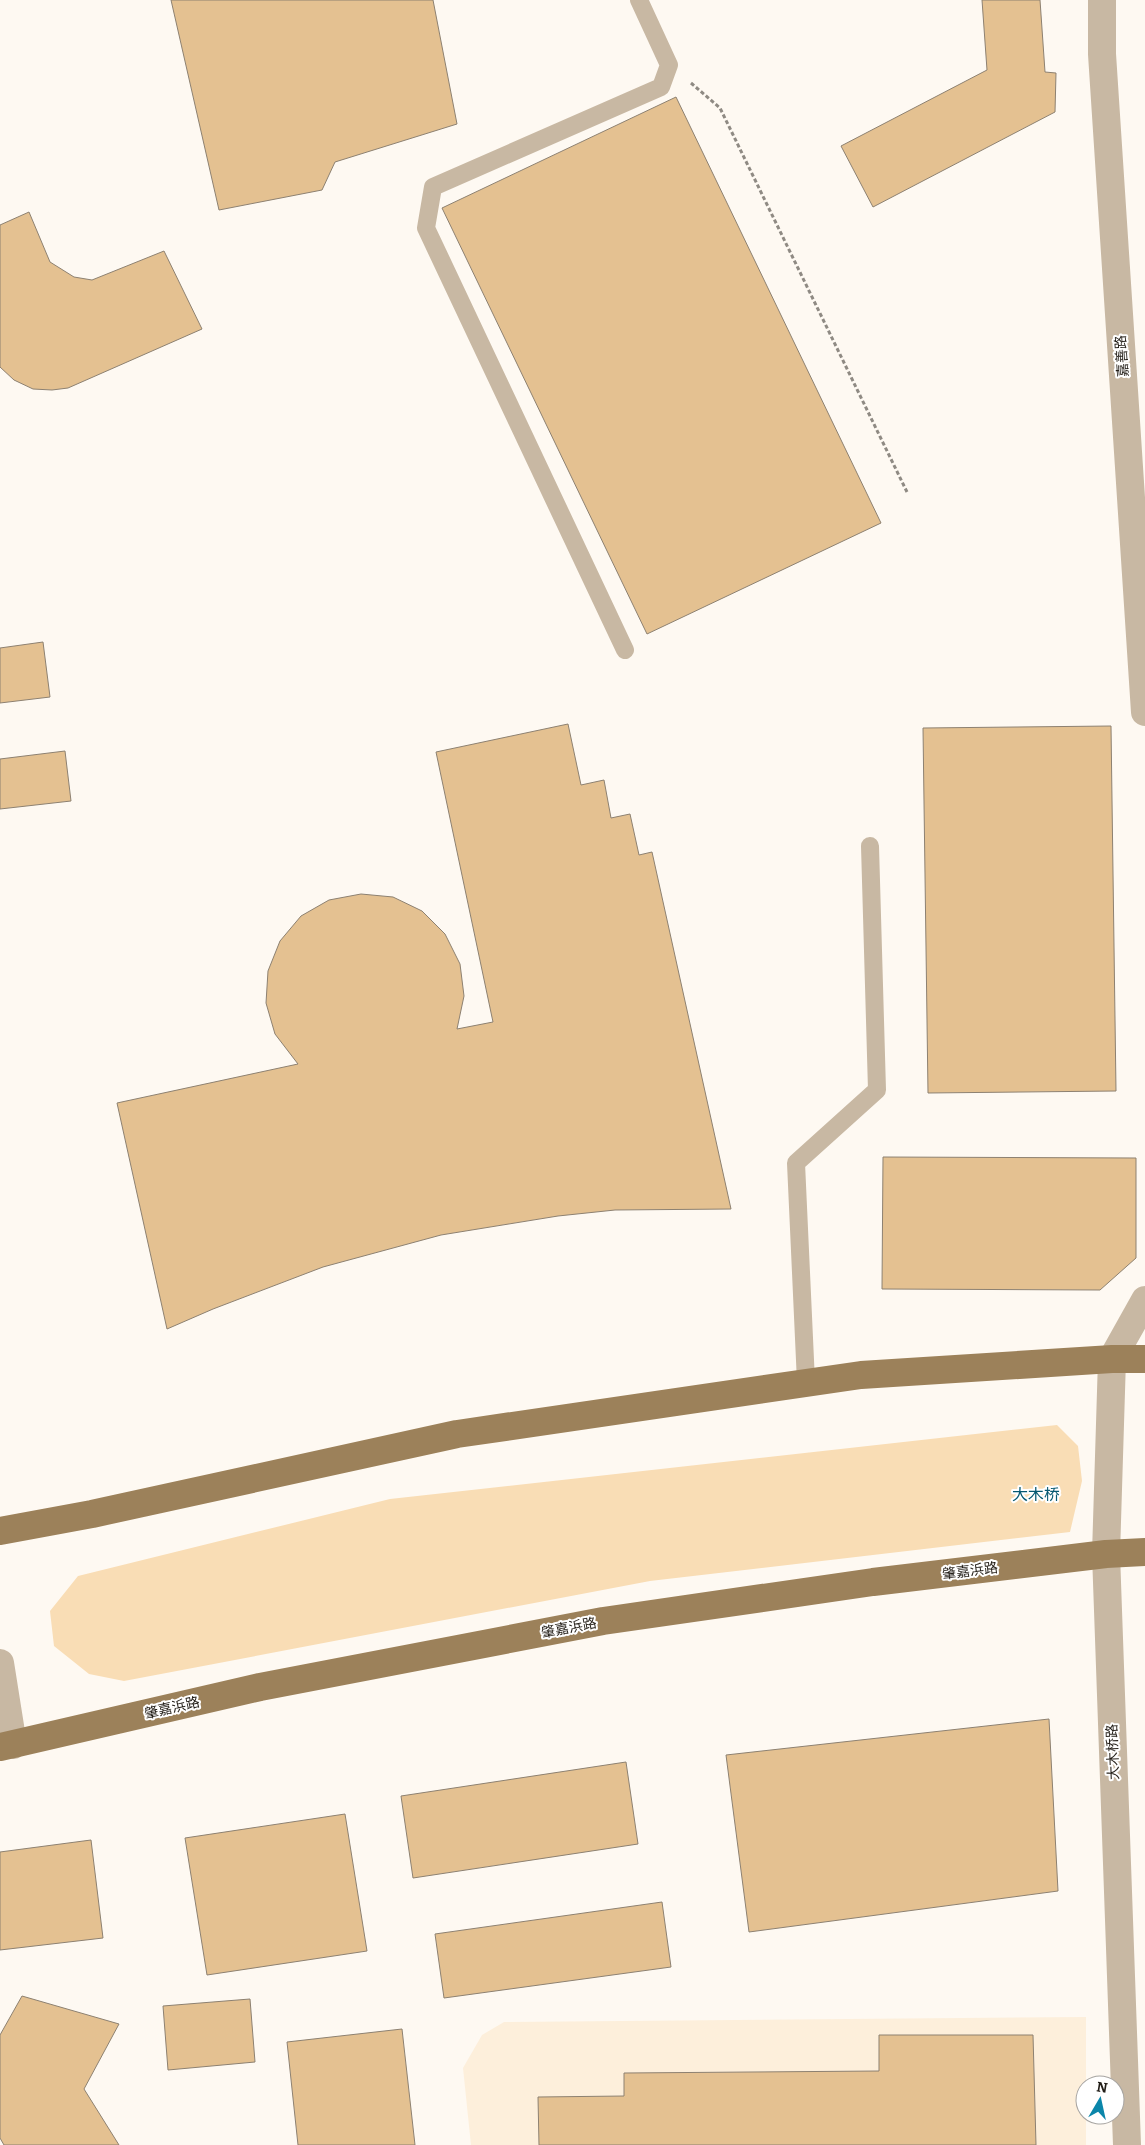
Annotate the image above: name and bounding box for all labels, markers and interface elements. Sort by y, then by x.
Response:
street label: 嘉善路 [1112,334,1132,378]
district label: 大木桥 [1012,1485,1060,1504]
street label: 肇嘉浜路 [941,1559,999,1583]
street label: 肇嘉浜路 [540,1614,598,1642]
street label: 肇嘉浜路 [143,1693,201,1723]
street label: 大木桥路 [1104,1724,1122,1780]
north arrow [1075,2075,1125,2125]
text: N [1095,2078,1109,2097]

